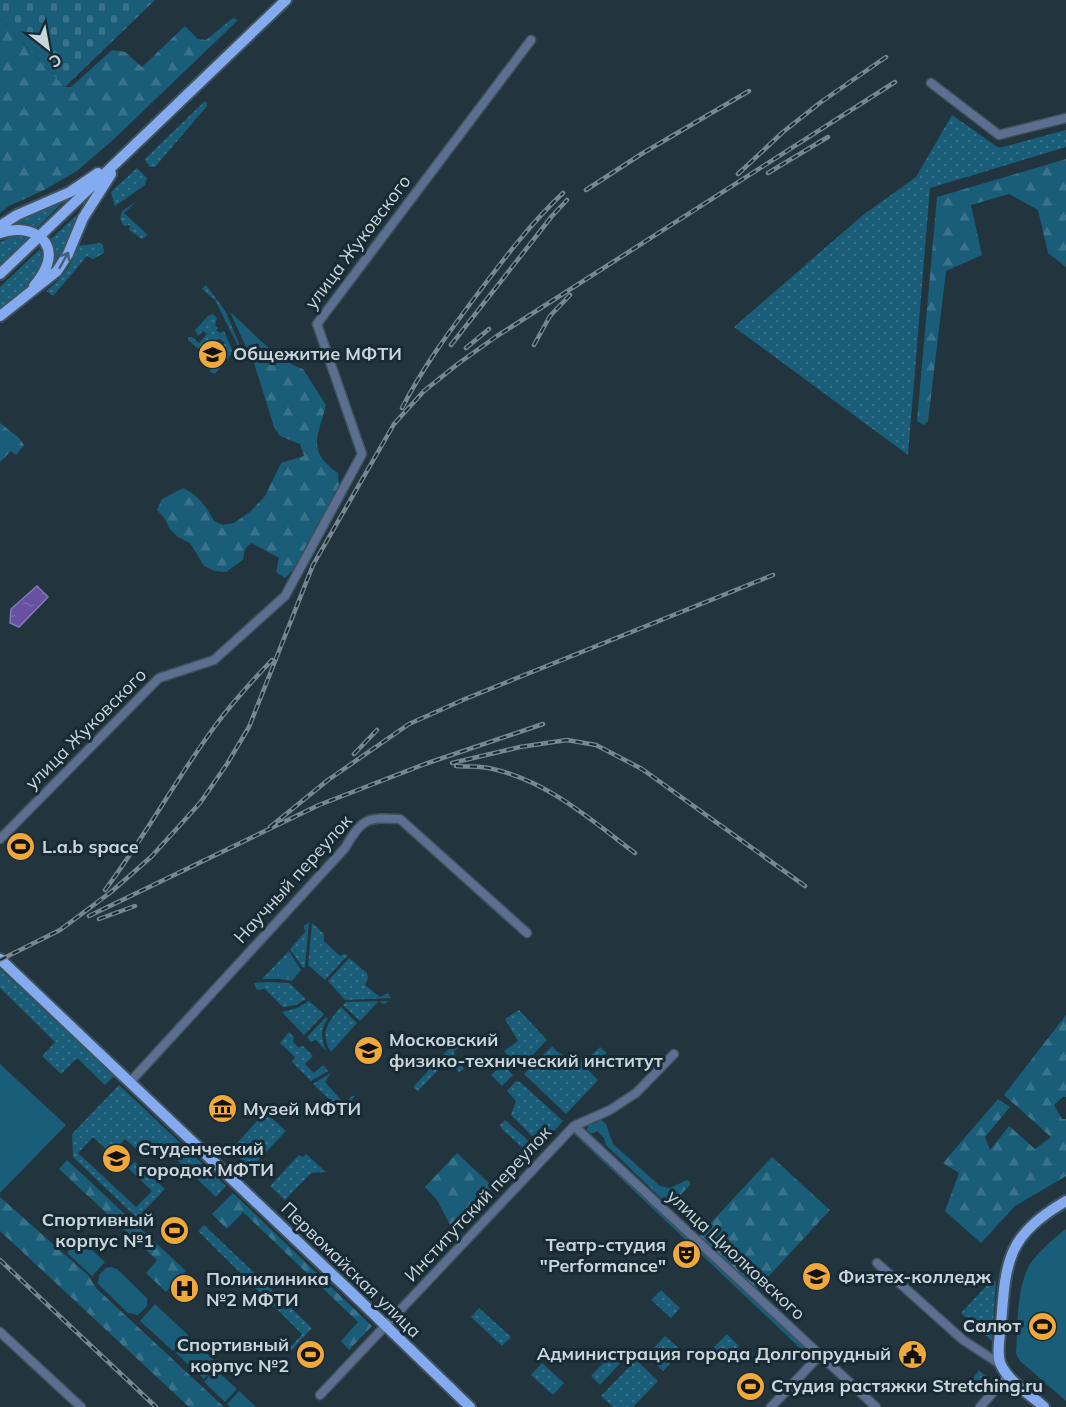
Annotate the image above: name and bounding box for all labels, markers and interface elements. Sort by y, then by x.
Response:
north arrow [18,18,78,78]
text: С [46,49,66,72]
street label: улица Жуковского [300,170,416,313]
one-way arrow [58,252,70,269]
school or university icon: Общежитие МФТИ [196,338,228,370]
place label: Общежитие МФТИ [233,342,402,365]
street label: улица Жуковского [20,663,151,794]
street label: Научный переулок [229,809,357,948]
sports icon: L.a.b space [5,831,37,863]
place label: L.a.b space [42,835,139,858]
place label: Московский физико-технический институт [389,1028,663,1072]
school or university icon: Московский физико-технический институт [352,1034,384,1066]
museum icon: Музей МФТИ [206,1093,238,1125]
place label: Музей МФТИ [243,1097,361,1120]
street label: Институтский переулок [399,1121,556,1286]
place label: Студенческий городок МФТИ [138,1137,274,1181]
school or university icon: Студенческий городок МФТИ [101,1143,133,1175]
street label: улица Циолковского [662,1184,810,1325]
street label: Первомайская улица [277,1197,426,1342]
place label: Спортивный корпус №1 [42,1208,154,1252]
sports icon: Спортивный корпус №1 [159,1214,191,1246]
place label: Театр-студия "Performance" [540,1233,666,1277]
theatre icon: Театр-студия "Performance" [671,1239,703,1271]
school or university icon: Физтех-колледж [801,1261,833,1293]
place label: Физтех-колледж [838,1265,992,1288]
place label: Поликлиника №2 МФТИ [206,1267,329,1311]
hospital icon: Поликлиника №2 МФТИ [169,1273,201,1305]
sports icon: Салют [1026,1310,1058,1342]
place label: Салют [963,1314,1021,1337]
place label: Спортивный корпус №2 [177,1333,289,1377]
public building icon: Администрация города Долгопрудный [896,1338,928,1370]
sports icon: Спортивный корпус №2 [294,1339,326,1371]
place label: Администрация города Долгопрудный [537,1342,891,1365]
sports icon: Студия растяжки Stretching.ru [734,1370,766,1402]
place label: Студия растяжки Stretching.ru [771,1374,1043,1397]

